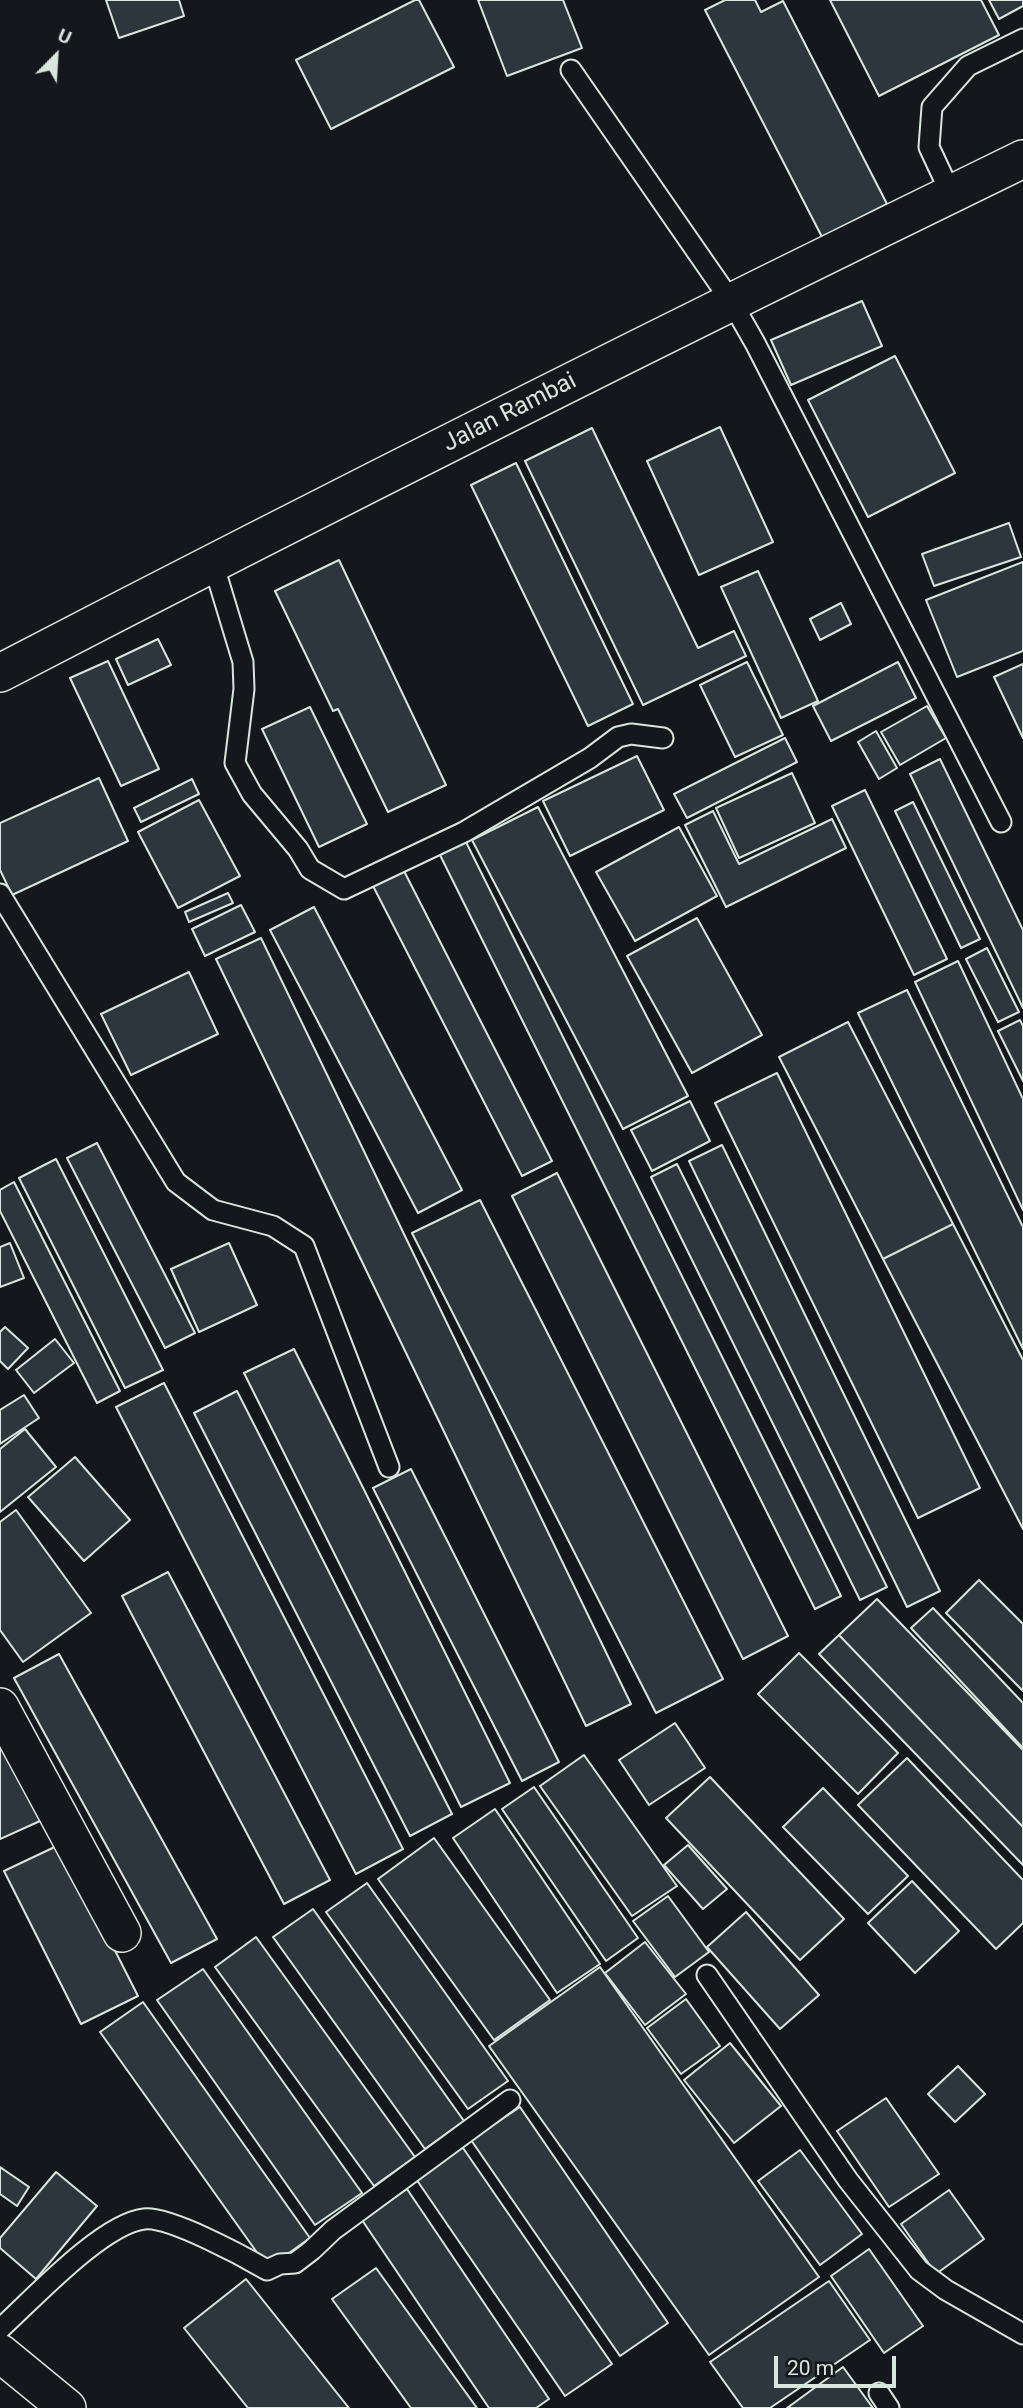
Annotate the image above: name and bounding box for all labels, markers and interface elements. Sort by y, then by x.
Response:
north arrow [21,21,91,91]
text: U [54,23,75,49]
street label: Jalan Rambai [439,367,581,459]
scale bar [778,2342,900,2386]
text: 20 m [787,2356,834,2380]

